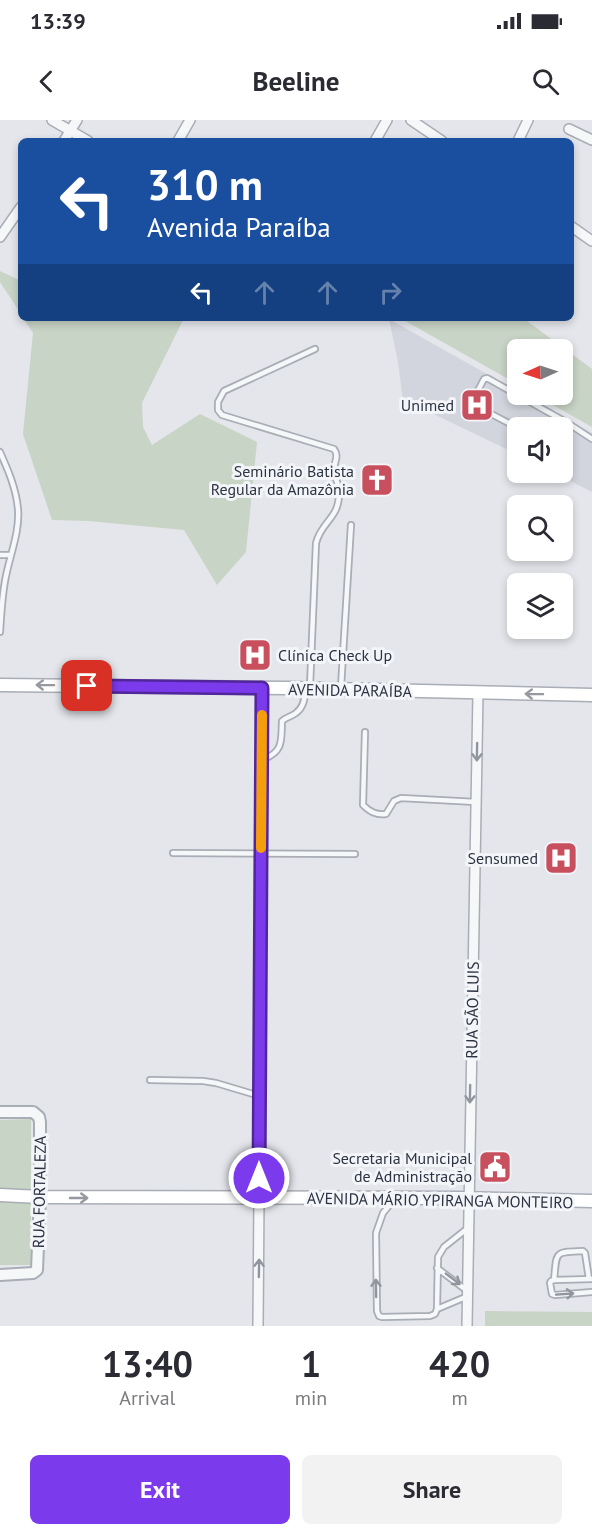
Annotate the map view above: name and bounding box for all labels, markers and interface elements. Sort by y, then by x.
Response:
text: 13:39 [30,7,86,35]
text: Beeline [253,64,339,98]
icon: back [30,65,63,98]
icon: search [529,65,562,98]
text: 310 m [147,157,263,212]
icon: left [48,162,126,240]
text: Avenida Paraíba [147,210,331,244]
icon: left [185,276,218,309]
icon: ahead [248,276,281,309]
icon: ahead [311,276,344,309]
icon: right [374,276,407,309]
north arrow [507,339,573,405]
map controls [507,339,573,639]
hospital icon: Unimed [459,387,495,423]
place label: Unimed [401,395,454,415]
button: sound [507,417,573,483]
place label: Seminário Batista Regular da Amazônia [211,461,354,499]
church icon: Seminário Batista Regular da Amazônia [359,462,395,498]
button: search [507,495,573,561]
button: layers [507,573,573,639]
hospital icon: Clínica Check Up [237,637,273,673]
place label: Clínica Check Up [278,645,392,665]
pin [61,660,112,711]
icon: arrive [70,669,103,702]
one-way arrow [35,679,55,691]
street label: AVENIDA PARAÍBA [288,679,413,701]
one-way arrow [524,688,544,700]
one-way arrow [471,741,482,761]
hospital icon: Sensumed [543,840,579,876]
place label: Sensumed [468,848,538,868]
street label: RUA SÃO LUIS [461,961,483,1059]
one-way arrow [465,1083,476,1103]
street label: RUA FORTALEZA [28,1135,50,1248]
position arrow [227,1146,291,1210]
place label: Secretaria Municipal de Administração [332,1148,472,1186]
public building icon: Secretaria Municipal de Administração [477,1149,513,1185]
street label: AVENIDA MÁRIO YPIRANGA MONTEIRO [307,1188,573,1212]
one-way arrow [69,1192,89,1204]
one-way arrow [253,1258,264,1278]
one-way arrow [444,1273,460,1285]
one-way arrow [371,1279,382,1299]
one-way arrow [555,1289,575,1300]
text: 13:40 [102,1340,193,1387]
text: 1 [301,1340,321,1387]
text: 420 [429,1340,490,1387]
text: Arrival [119,1385,175,1411]
text: min [295,1385,327,1411]
text: m [452,1385,468,1411]
button: Exit [30,1455,290,1524]
button: Share [302,1455,562,1524]

